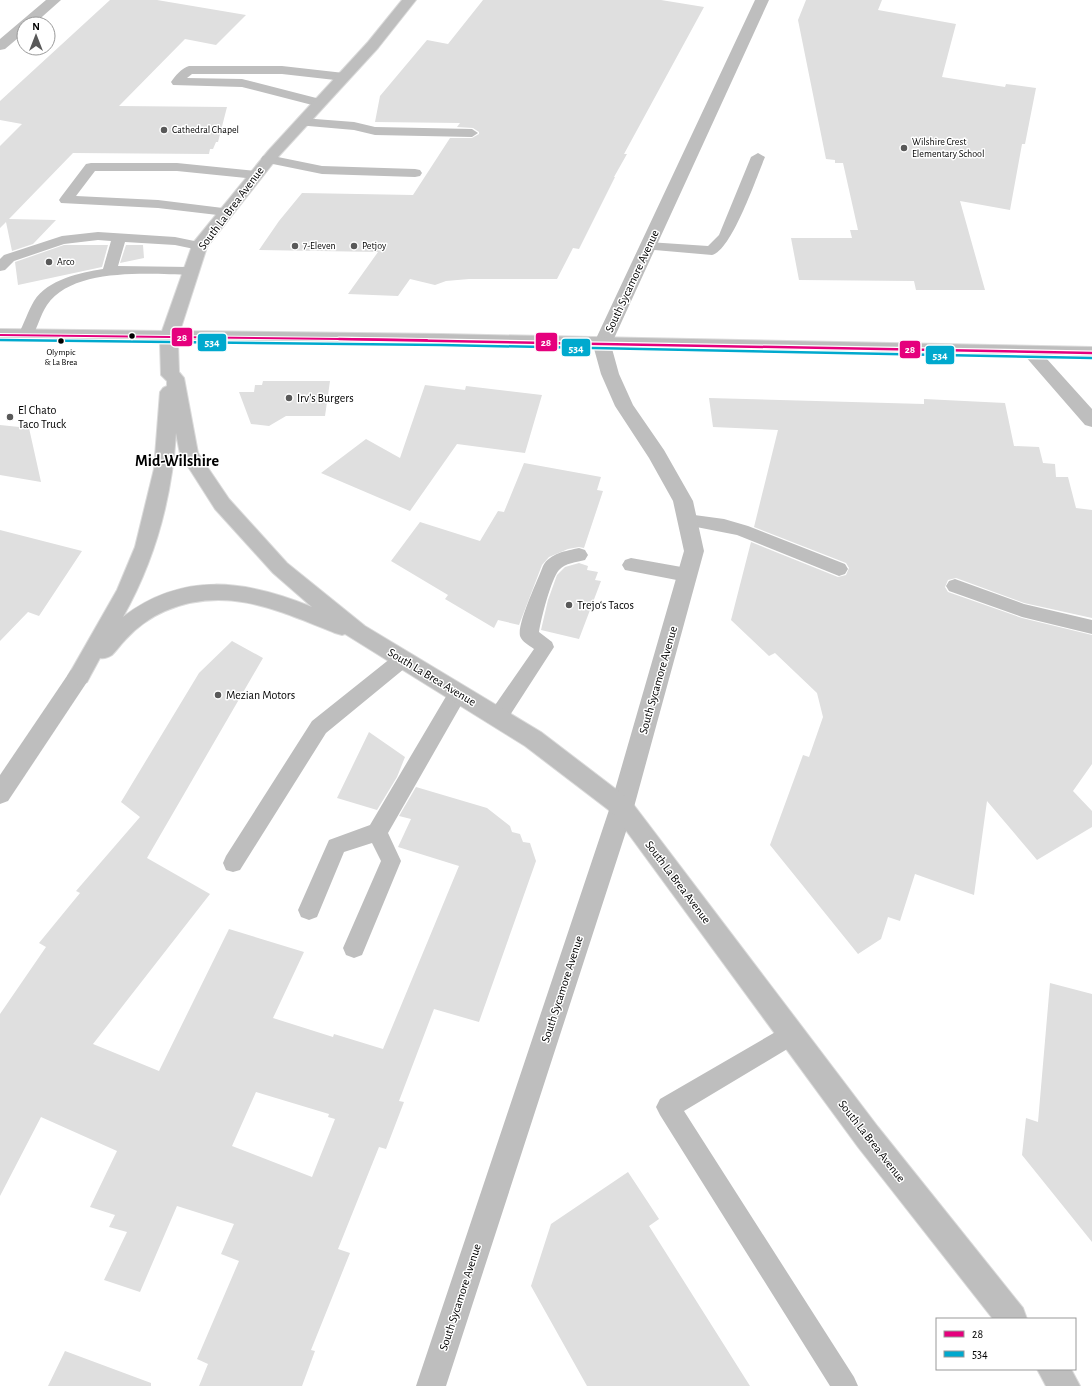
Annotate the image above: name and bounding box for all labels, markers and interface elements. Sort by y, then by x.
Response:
north arrow [16,16,56,56]
text: N [32,21,40,32]
marker: Cathedral Chapel [159,125,169,135]
place label: Cathedral Chapel [172,125,239,135]
place label: Wilshire Crest Elementary School [912,137,985,159]
marker: Wilshire Crest Elementary School [899,143,909,153]
street label: South La Brea Avenue [196,164,266,252]
street label: South Sycamore Avenue [603,228,662,334]
marker: 7-Eleven [290,241,300,251]
place label: 7-Eleven [303,241,336,251]
marker: Petjoy [349,241,359,251]
place label: Petjoy [362,241,387,251]
marker: Arco [44,257,54,267]
place label: Arco [57,257,75,267]
line badge: 28 [171,327,193,347]
unlabelled marker [127,331,137,341]
text: 28 [177,332,187,343]
line badge: 28 [535,332,558,352]
line badge: 534 [197,333,227,352]
marker: Olympic & La Brea [56,336,66,346]
text: 534 [204,337,220,348]
text: 28 [541,337,551,348]
line badge: 534 [561,338,591,357]
line badge: 28 [899,340,921,359]
text: 534 [568,343,584,354]
text: 28 [905,344,915,355]
line badge: 534 [925,345,955,365]
place label: Olympic & La Brea [44,348,78,367]
text: 534 [932,350,948,361]
place label: Irv's Burgers [297,392,354,404]
marker: Irv's Burgers [284,393,294,403]
place label: El Chato Taco Truck [18,404,67,430]
marker: El Chato Taco Truck [5,412,15,422]
district label: Mid-Wilshire [135,453,219,469]
place label: Trejo‘s Tacos [577,599,634,612]
marker: Trejo‘s Tacos [564,600,574,610]
street label: South Sycamore Avenue [637,625,680,736]
street label: South La Brea Avenue [386,646,478,708]
place label: Mezian Motors [226,689,295,701]
marker: Mezian Motors [213,690,223,700]
street label: South La Brea Avenue [643,838,713,926]
street label: South Sycamore Avenue [539,934,586,1044]
street label: South La Brea Avenue [836,1098,908,1184]
street label: South Sycamore Avenue [437,1242,484,1352]
legend [936,1318,1076,1370]
text: 28 [972,1328,983,1340]
text: 534 [972,1348,988,1360]

